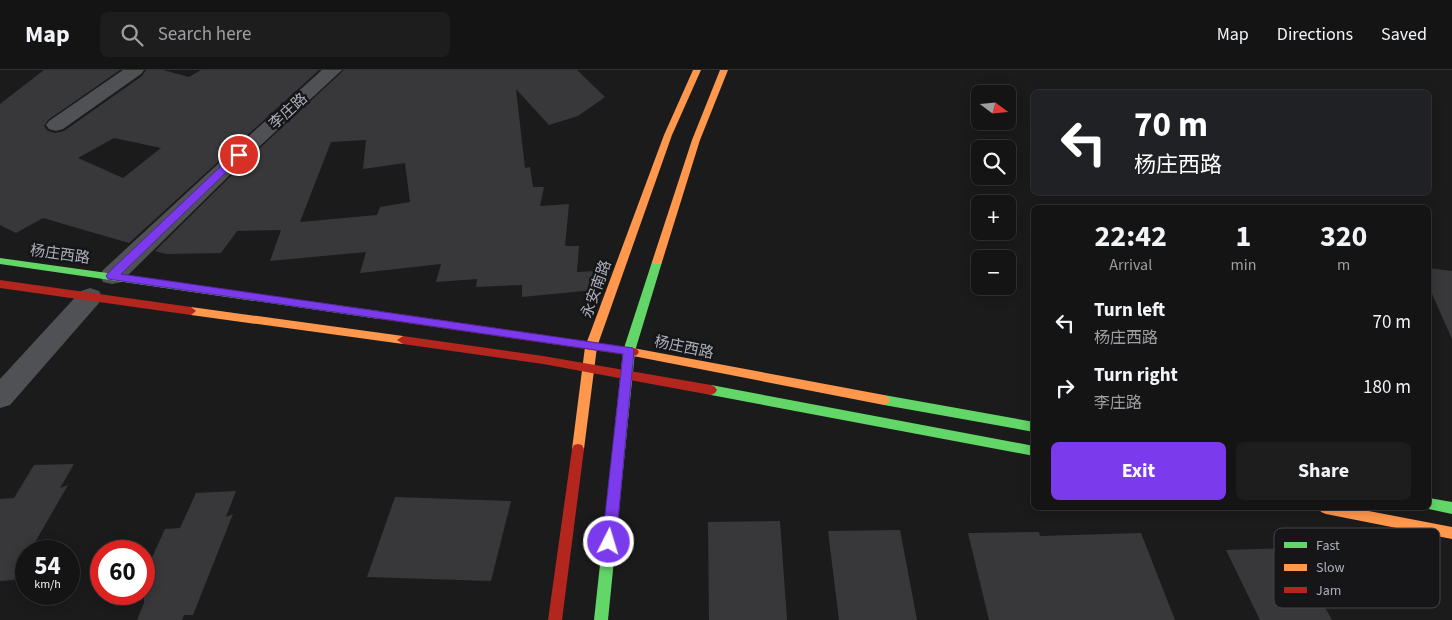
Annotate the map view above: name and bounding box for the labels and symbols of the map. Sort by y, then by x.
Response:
north arrow [971,85,1016,130]
street label: 李庄路 [265,89,312,134]
pin [218,134,260,176]
street label: 杨庄西路 [29,240,91,269]
street label: 永安南路 [576,257,617,321]
street label: 杨庄西路 [652,331,715,364]
position arrow [582,515,634,567]
legend [1274,528,1440,608]
text: Fast [1316,536,1340,556]
speed limit sign: 60 [90,540,155,605]
text: Slow [1316,558,1345,578]
text: Jam [1316,581,1341,601]

